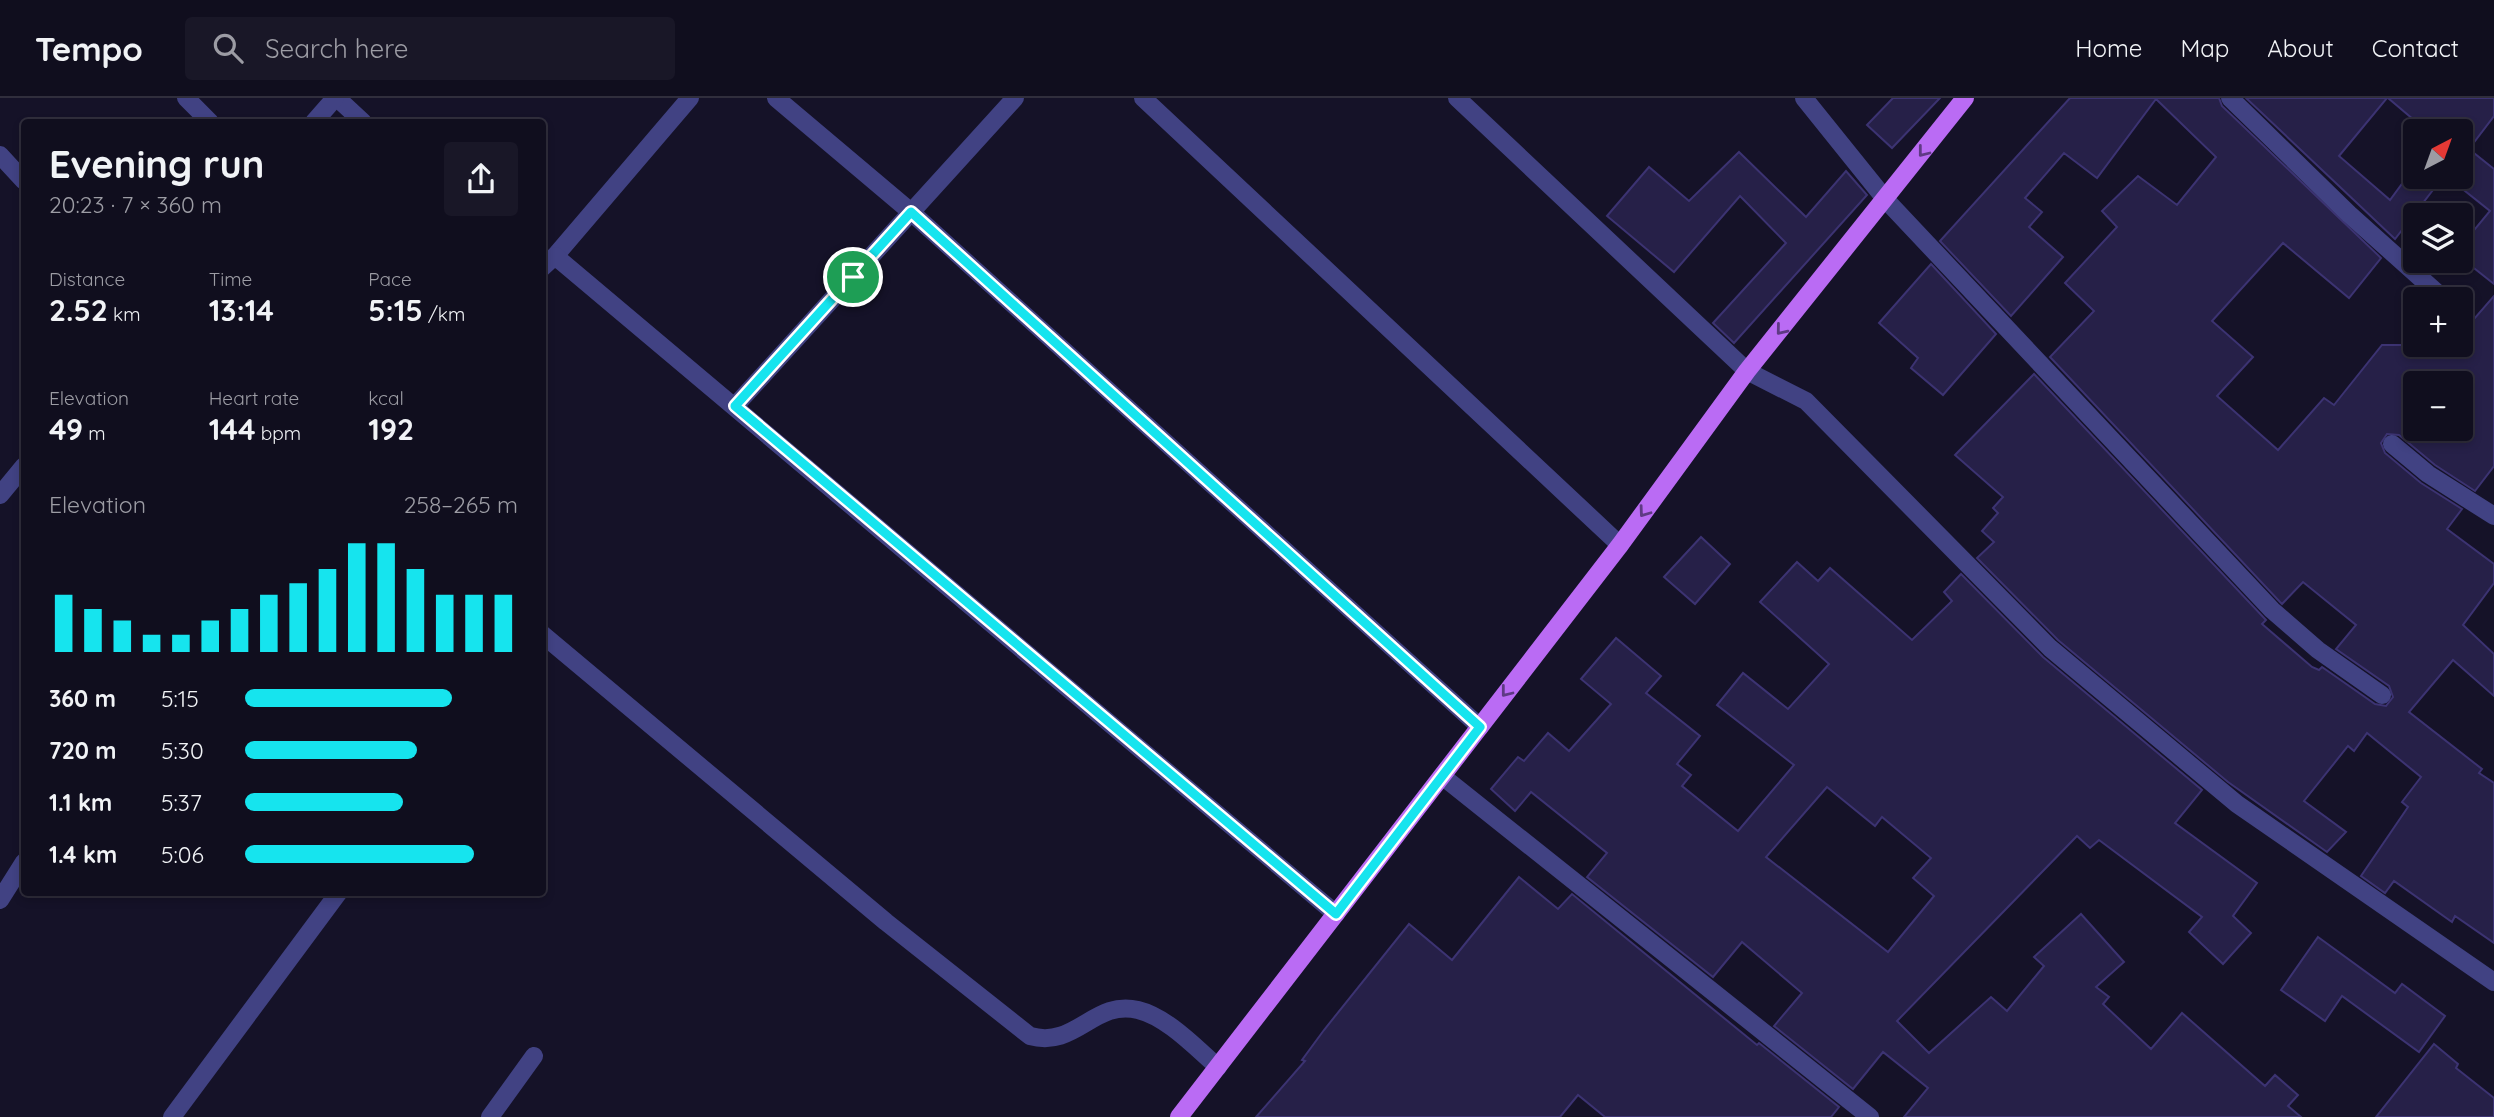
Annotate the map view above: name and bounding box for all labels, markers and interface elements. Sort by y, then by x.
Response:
search box [185,17,675,80]
text: Tempo [35,28,143,69]
icon: search [209,29,247,67]
text: Search here [265,32,408,65]
text: Home [2075,33,2142,63]
text: Map [2180,33,2229,63]
text: About [2267,33,2334,63]
text: Contact [2372,33,2459,63]
north arrow [2403,119,2473,189]
map controls [2403,119,2473,441]
text: Evening run [49,140,264,188]
button: share [444,142,518,216]
one-way arrow [1919,144,1932,157]
text: 20:23 · 7 × 360 m [49,190,222,219]
button: layers [2403,203,2473,273]
pin [823,247,883,307]
icon: arrive [834,258,872,296]
text: Distance [49,267,125,291]
text: Time [209,267,252,291]
text: Pace [368,267,412,291]
button: + [2403,287,2473,357]
text: 2.52 [49,291,108,329]
text: 13:14 [209,291,274,329]
text: 5:15 [368,291,423,329]
text: km [108,302,141,326]
text: /km [423,302,465,326]
one-way arrow [1777,321,1789,334]
button: − [2403,371,2473,441]
text: Elevation [49,386,129,410]
text: Heart rate [209,386,299,410]
text: kcal [368,386,404,410]
text: 49 [49,410,83,448]
text: 144 [209,410,256,448]
text: 192 [368,410,414,448]
text: m [83,421,106,445]
text: bpm [256,421,301,445]
text: Elevation [49,490,146,519]
text: 258–265 m [404,490,518,519]
one-way arrow [1640,504,1653,516]
text: 360 m [49,684,116,713]
text: 5:15 [161,684,199,713]
one-way arrow [1502,685,1515,697]
text: 720 m [49,736,116,765]
text: 5:30 [161,736,204,765]
text: 1.1 km [49,788,112,817]
text: 5:37 [161,788,202,817]
text: 1.4 km [49,840,117,869]
text: 5:06 [161,840,204,869]

